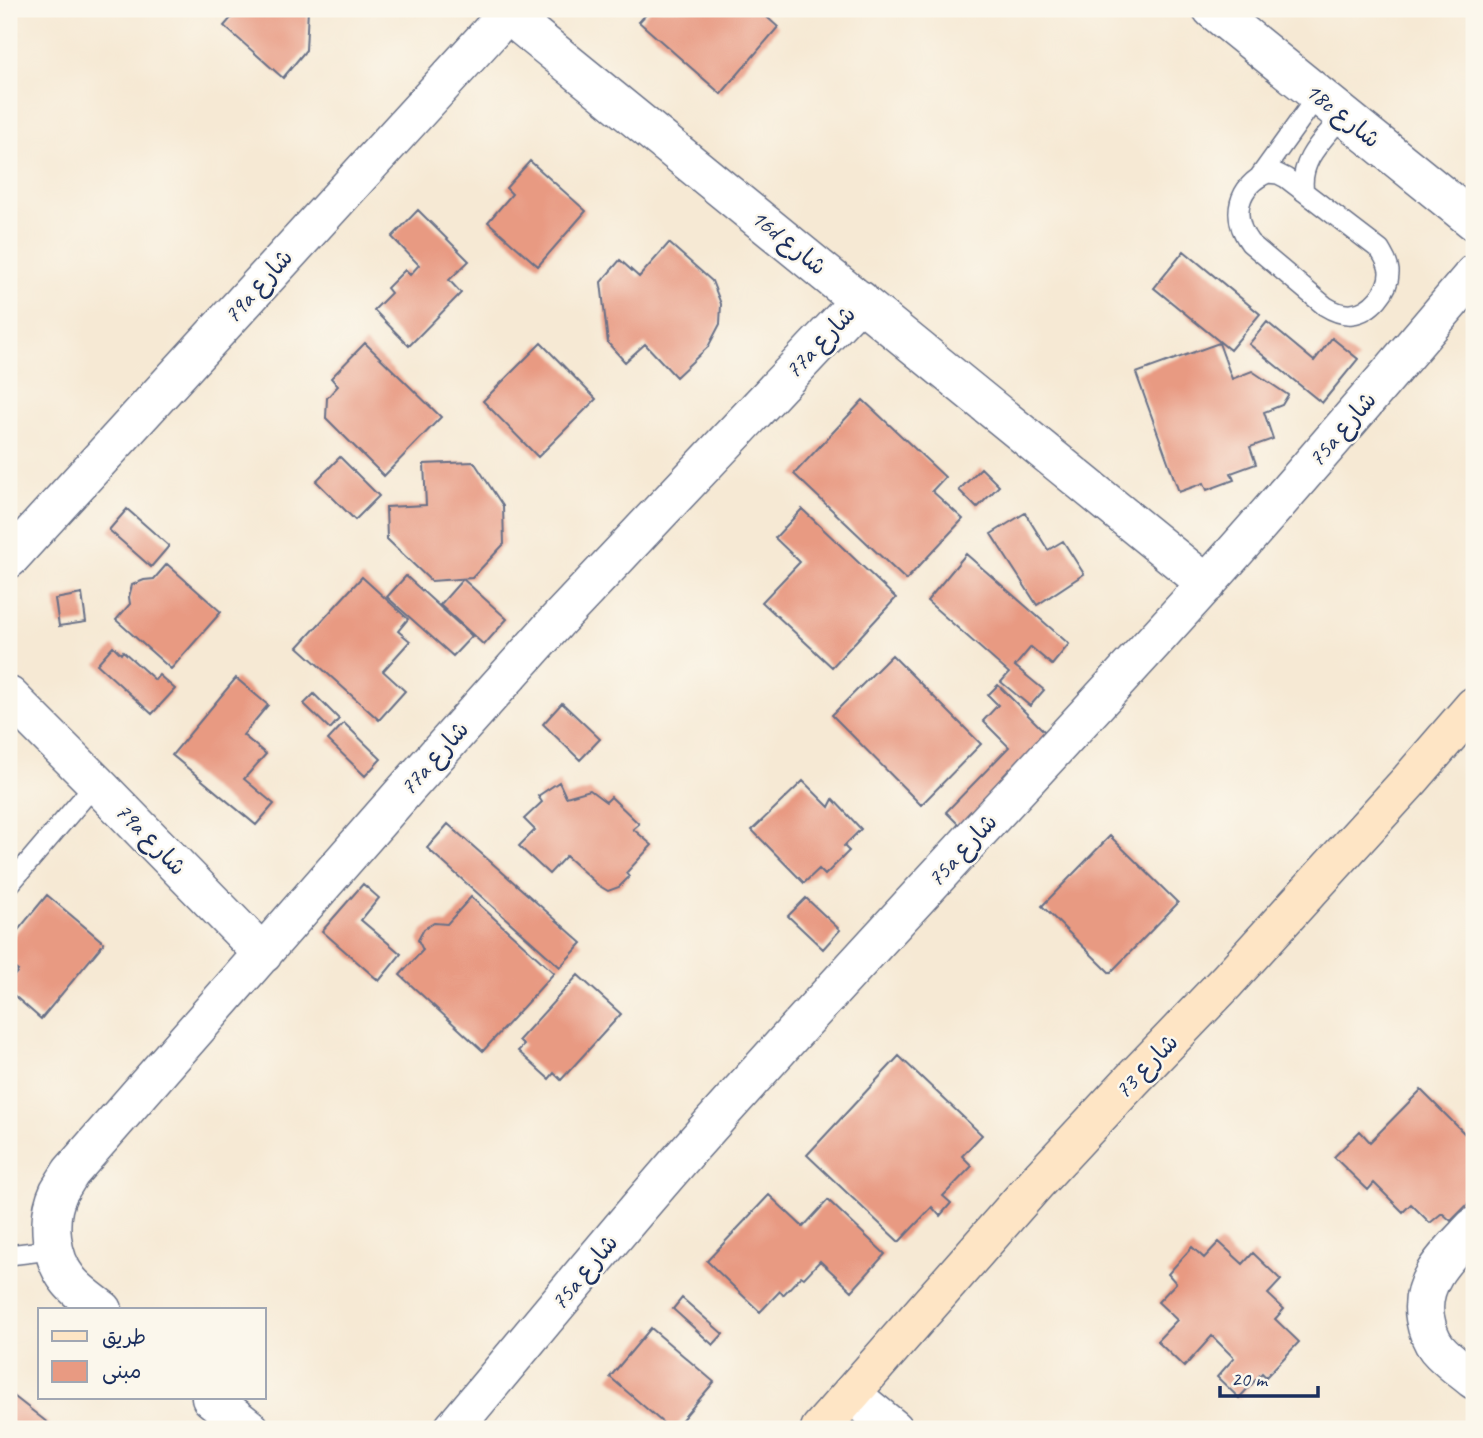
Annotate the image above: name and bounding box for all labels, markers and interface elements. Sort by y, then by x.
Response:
street label: 18c شارع [1298,76,1387,156]
street label: 16d شارع [744,202,833,283]
street label: 79a شارع [217,243,301,331]
street label: 77a شارع [778,299,863,386]
street label: 75a شارع [1301,385,1384,474]
street label: 77a شارع [393,715,477,803]
street label: 79a شارع [108,796,193,883]
street label: 75a شارع [920,807,1005,894]
street label: شارع 73 [1108,1027,1186,1106]
street label: 75a شارع [544,1228,626,1317]
legend [38,1308,266,1400]
text: طريق [102,1324,146,1350]
scale bar [1220,1354,1318,1398]
text: مبنى [102,1358,141,1385]
text: 20 m [1231,1366,1269,1392]

